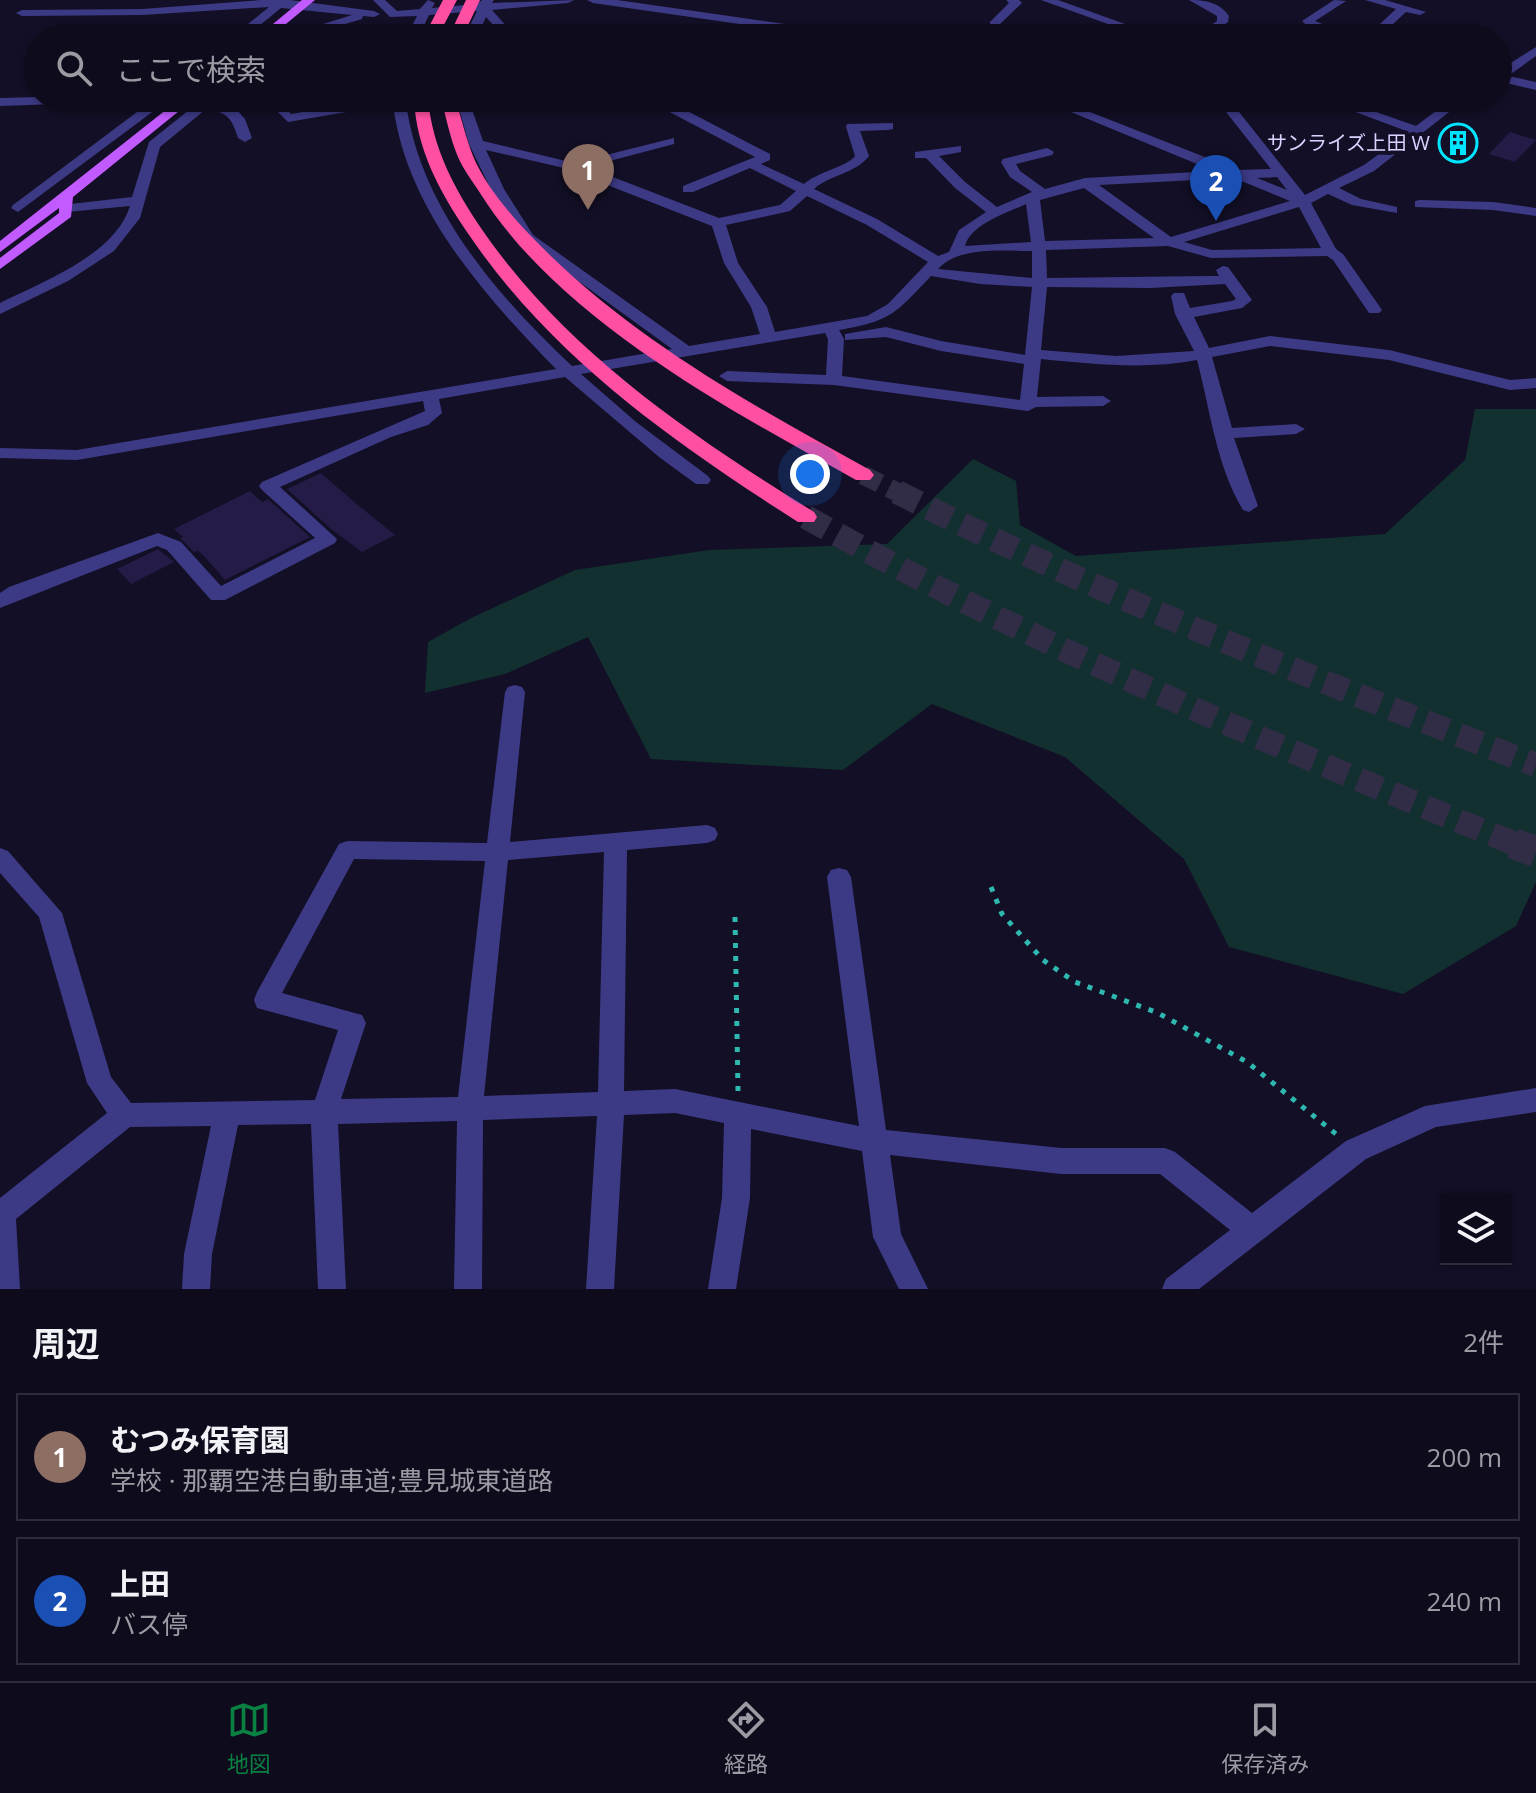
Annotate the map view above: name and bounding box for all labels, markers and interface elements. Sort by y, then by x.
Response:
search box [24,24,1512,112]
icon: search [52,46,96,90]
text: ここで検索 [116,49,266,90]
building icon: サンライズ上田 W [1437,122,1479,164]
place label: サンライズ上田 W [1267,129,1431,156]
pin: 1 [562,144,614,210]
pin: 2 [1190,155,1242,221]
your location [790,454,830,494]
map controls [1440,1193,1512,1265]
button: layers [1440,1193,1512,1265]
text: 周辺 [32,1320,100,1366]
text: 2件 [1463,1324,1504,1360]
text: むつみ保育園 [110,1419,290,1460]
text: 1 [53,1439,67,1475]
text: 200 m [1427,1439,1502,1475]
text: 学校 · 那覇空港自動車道;豊見城東道路 [110,1462,553,1498]
text: 上田 [110,1563,170,1604]
text: 2 [53,1583,67,1619]
text: 240 m [1427,1583,1502,1619]
text: バス停 [110,1606,188,1642]
tab: 地図 [227,1698,271,1778]
tab: 経路 [724,1698,768,1778]
tab: 保存済み [1221,1698,1309,1778]

